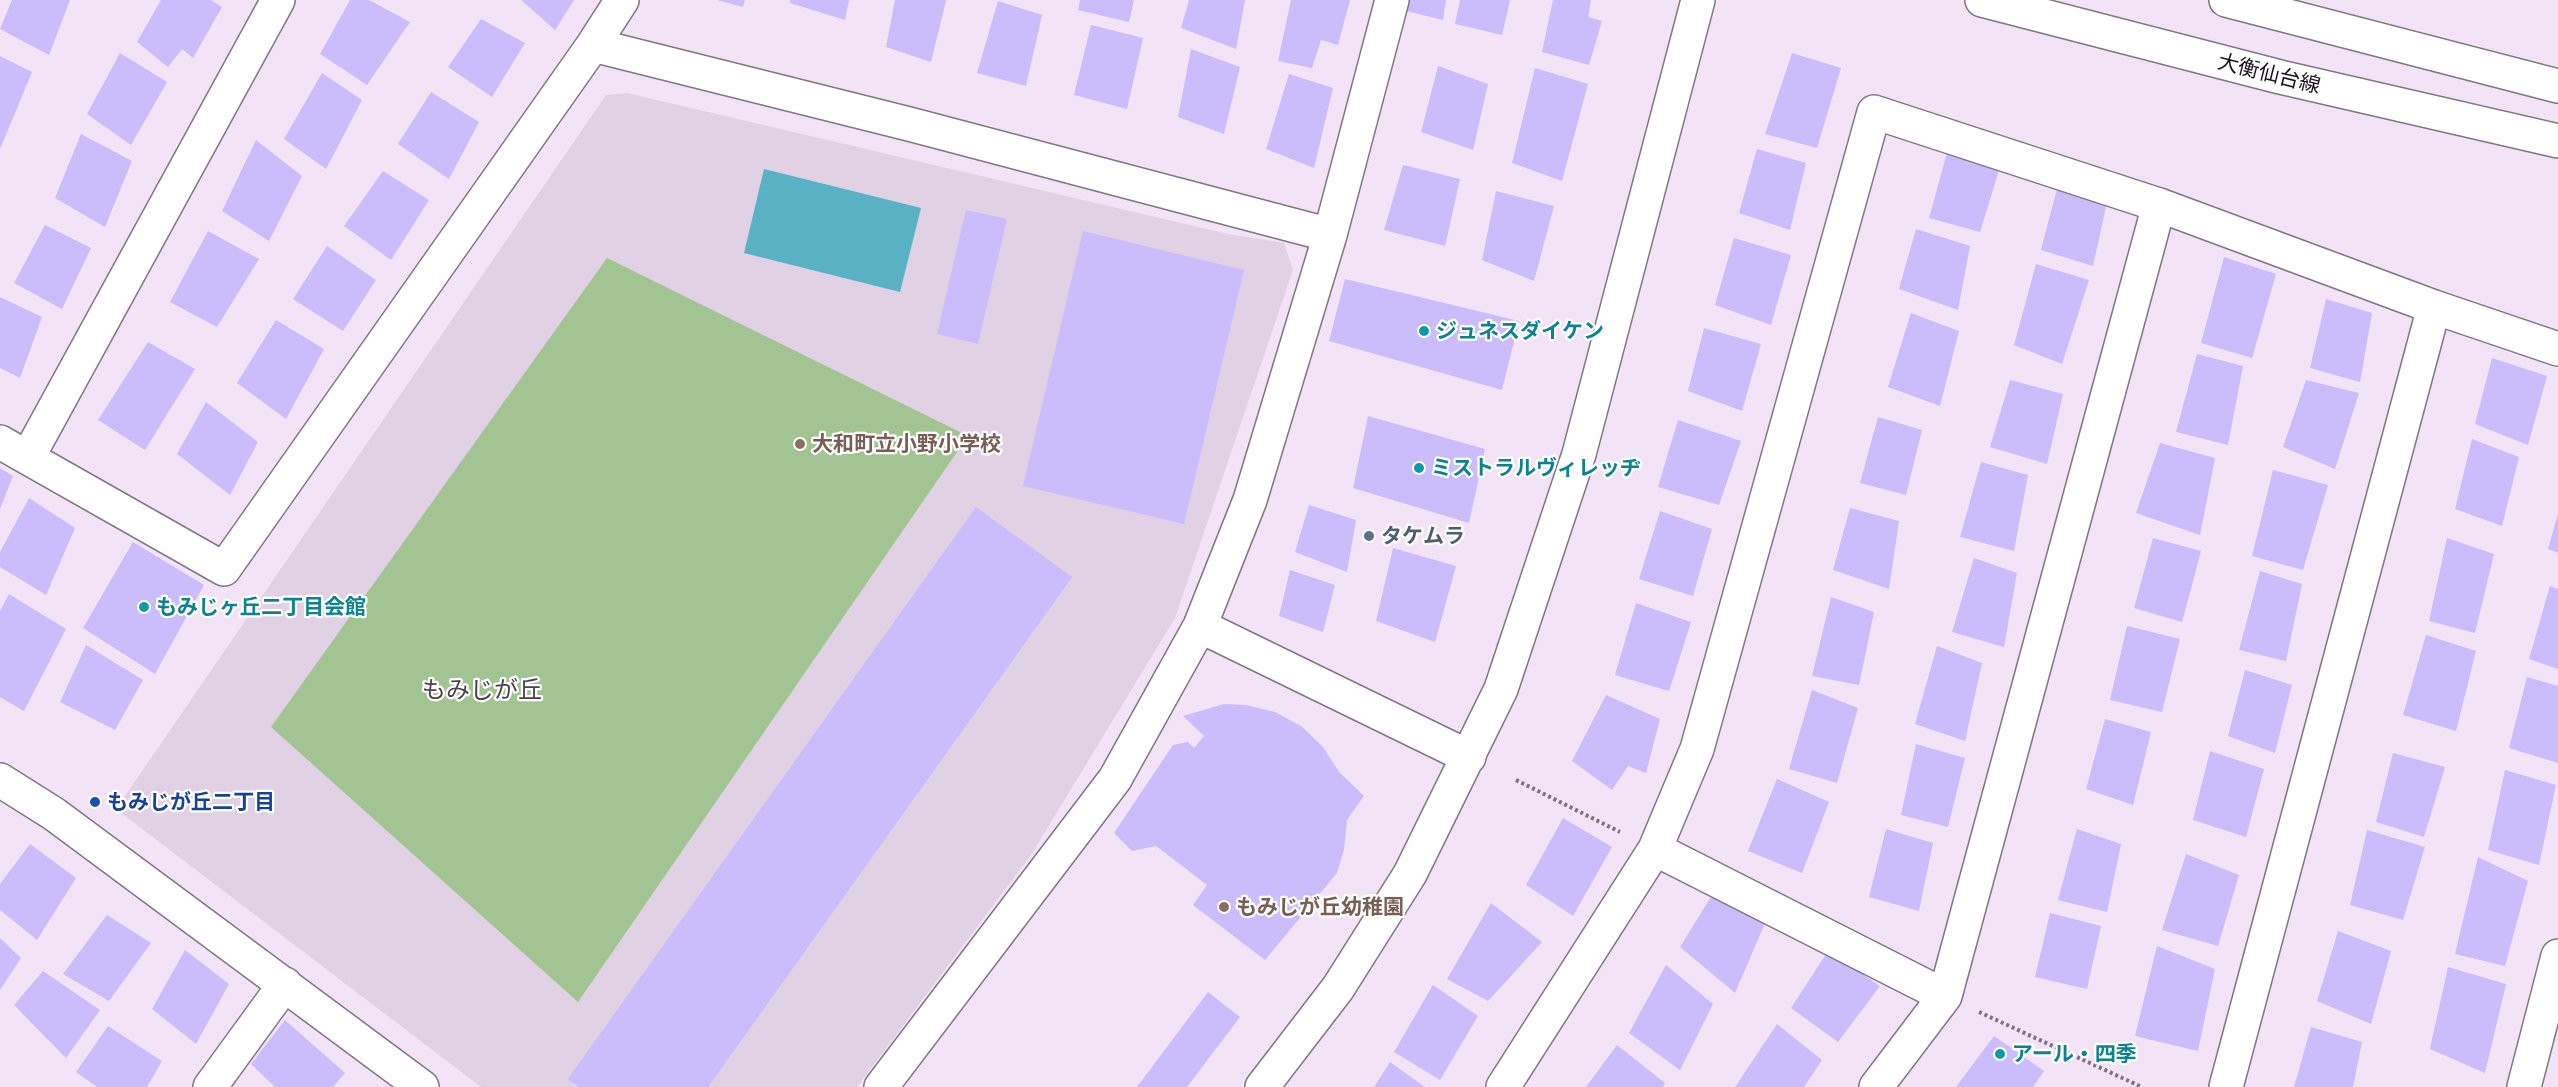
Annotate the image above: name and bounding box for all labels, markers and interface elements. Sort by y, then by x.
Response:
street label: 大衡仙台線 [2215,49,2323,99]
place label: ジュネスダイケン [1436,318,1604,344]
marker: ジュネスダイケン [1417,324,1431,338]
place label: 大和町立小野小学校 [812,431,1001,457]
marker: 大和町立小野小学校 [793,437,807,451]
place label: ミストラルヴィレッヂ [1431,455,1641,481]
marker: ミストラルヴィレッヂ [1412,461,1426,475]
place label: タケムラ [1381,523,1465,549]
marker: タケムラ [1362,529,1376,543]
place label: もみじヶ丘二丁目会館 [156,594,366,620]
marker: もみじヶ丘二丁目会館 [137,600,151,614]
district label: もみじが丘 [422,676,542,704]
place label: もみじが丘二丁目 [107,789,275,815]
marker: もみじが丘二丁目 [88,795,102,809]
place label: もみじが丘幼稚園 [1236,894,1404,920]
marker: もみじが丘幼稚園 [1217,900,1231,914]
place label: アール・四季 [2012,1041,2137,1067]
marker: アール・四季 [1993,1047,2007,1061]

